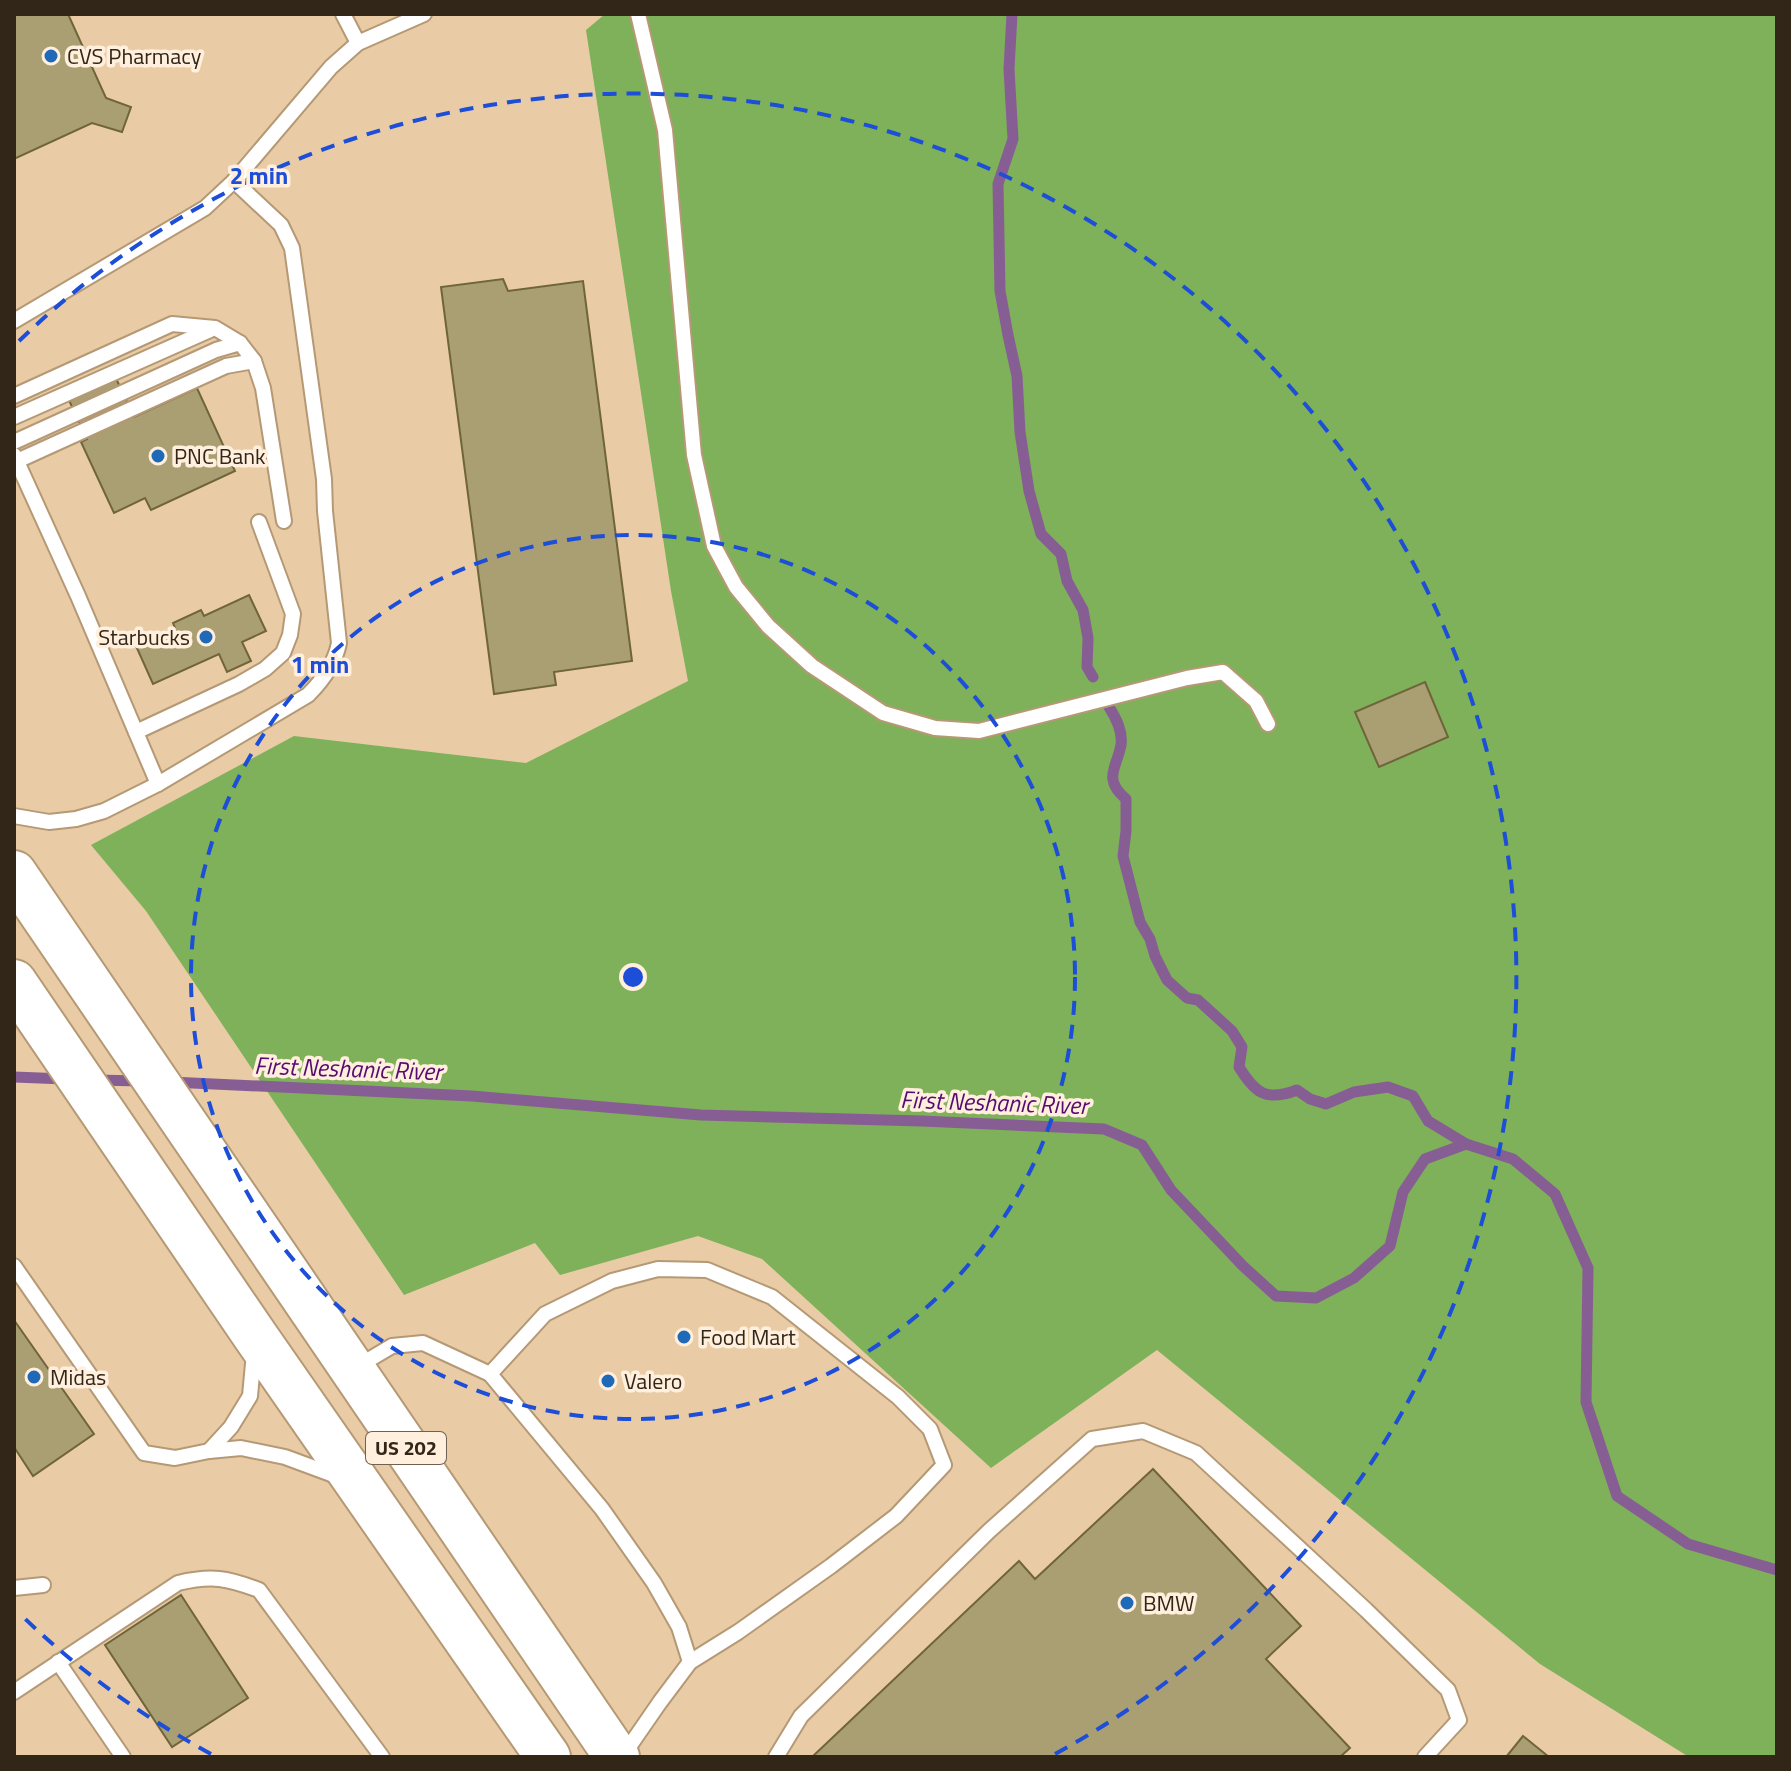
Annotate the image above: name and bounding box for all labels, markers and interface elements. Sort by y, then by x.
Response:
place label: CVS Pharmacy [67,39,202,73]
marker: CVS Pharmacy [42,47,60,65]
text: 2 min [230,157,288,193]
place label: PNC Bank [174,439,266,473]
marker: PNC Bank [149,447,167,465]
place label: Starbucks [98,620,190,654]
marker: Starbucks [197,628,215,646]
text: 1 min [291,646,349,682]
centre of rings [619,963,647,991]
water label: First Neshanic River [254,1047,446,1089]
water label: First Neshanic River [900,1081,1092,1123]
place label: Food Mart [700,1320,796,1354]
marker: Food Mart [675,1328,693,1346]
place label: Midas [50,1360,106,1394]
place label: Valero [624,1364,682,1398]
marker: Midas [25,1368,43,1386]
marker: Valero [599,1372,617,1390]
road number: US 202 [366,1432,446,1464]
place label: BMW [1143,1586,1195,1620]
marker: BMW [1118,1594,1136,1612]

